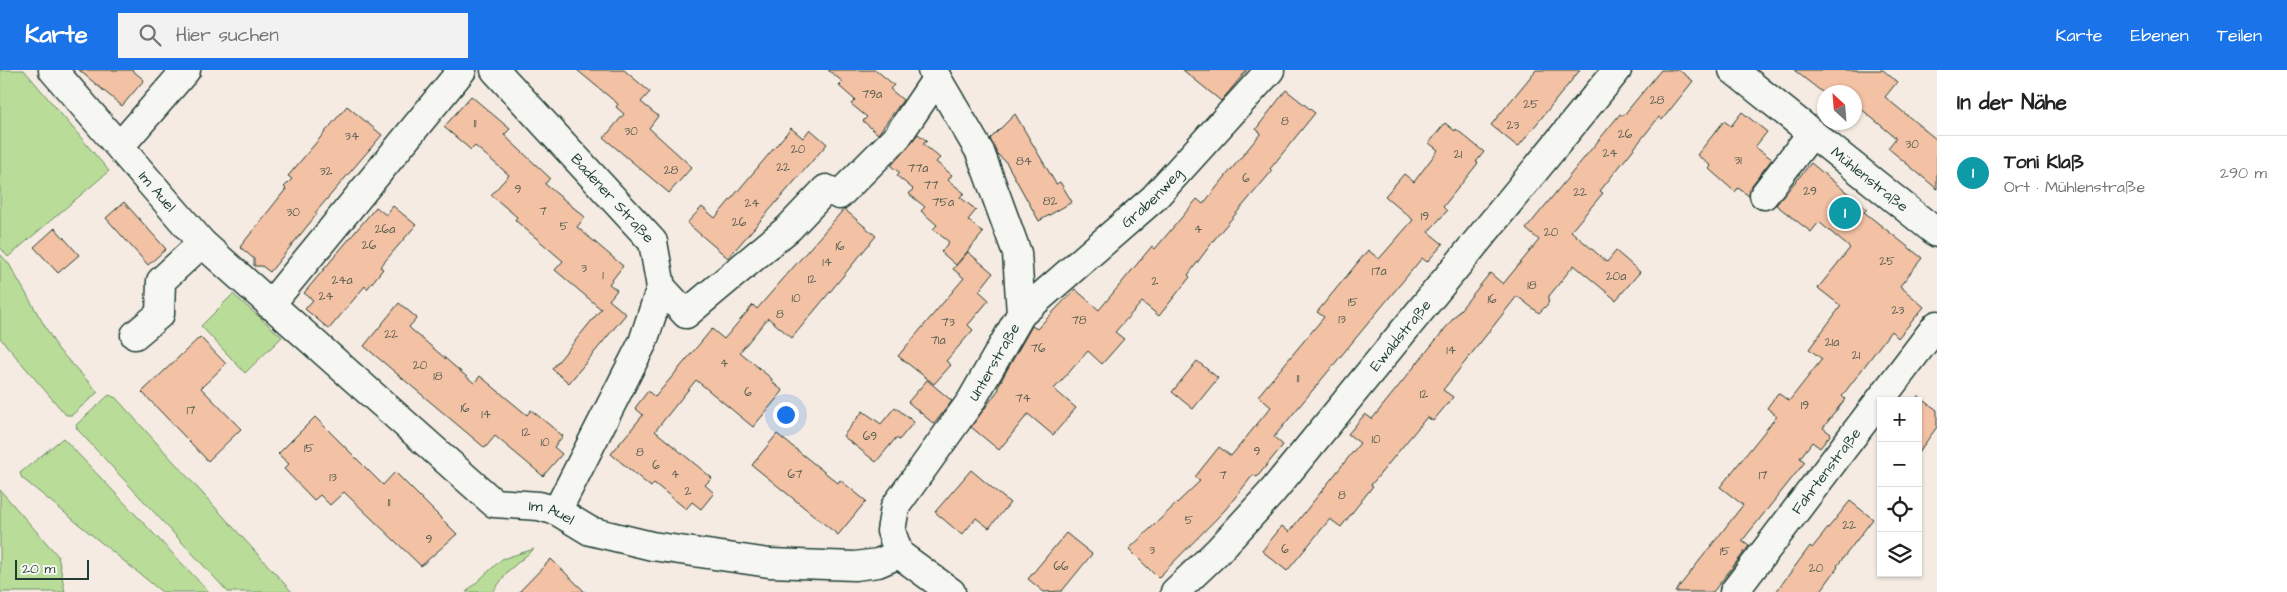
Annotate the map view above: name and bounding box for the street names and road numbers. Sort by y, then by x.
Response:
street label: Mühlenstraße [1826,142,1913,217]
street label: Badener Straße [566,149,659,248]
street label: Grabenweg [1117,163,1188,233]
street label: Im Auel [134,167,181,216]
street label: Ewaldstraße [1365,295,1436,376]
street label: Unterstraße [964,319,1025,405]
street label: Fahrtenstraße [1787,424,1866,519]
street label: Im Auel [528,495,578,530]

